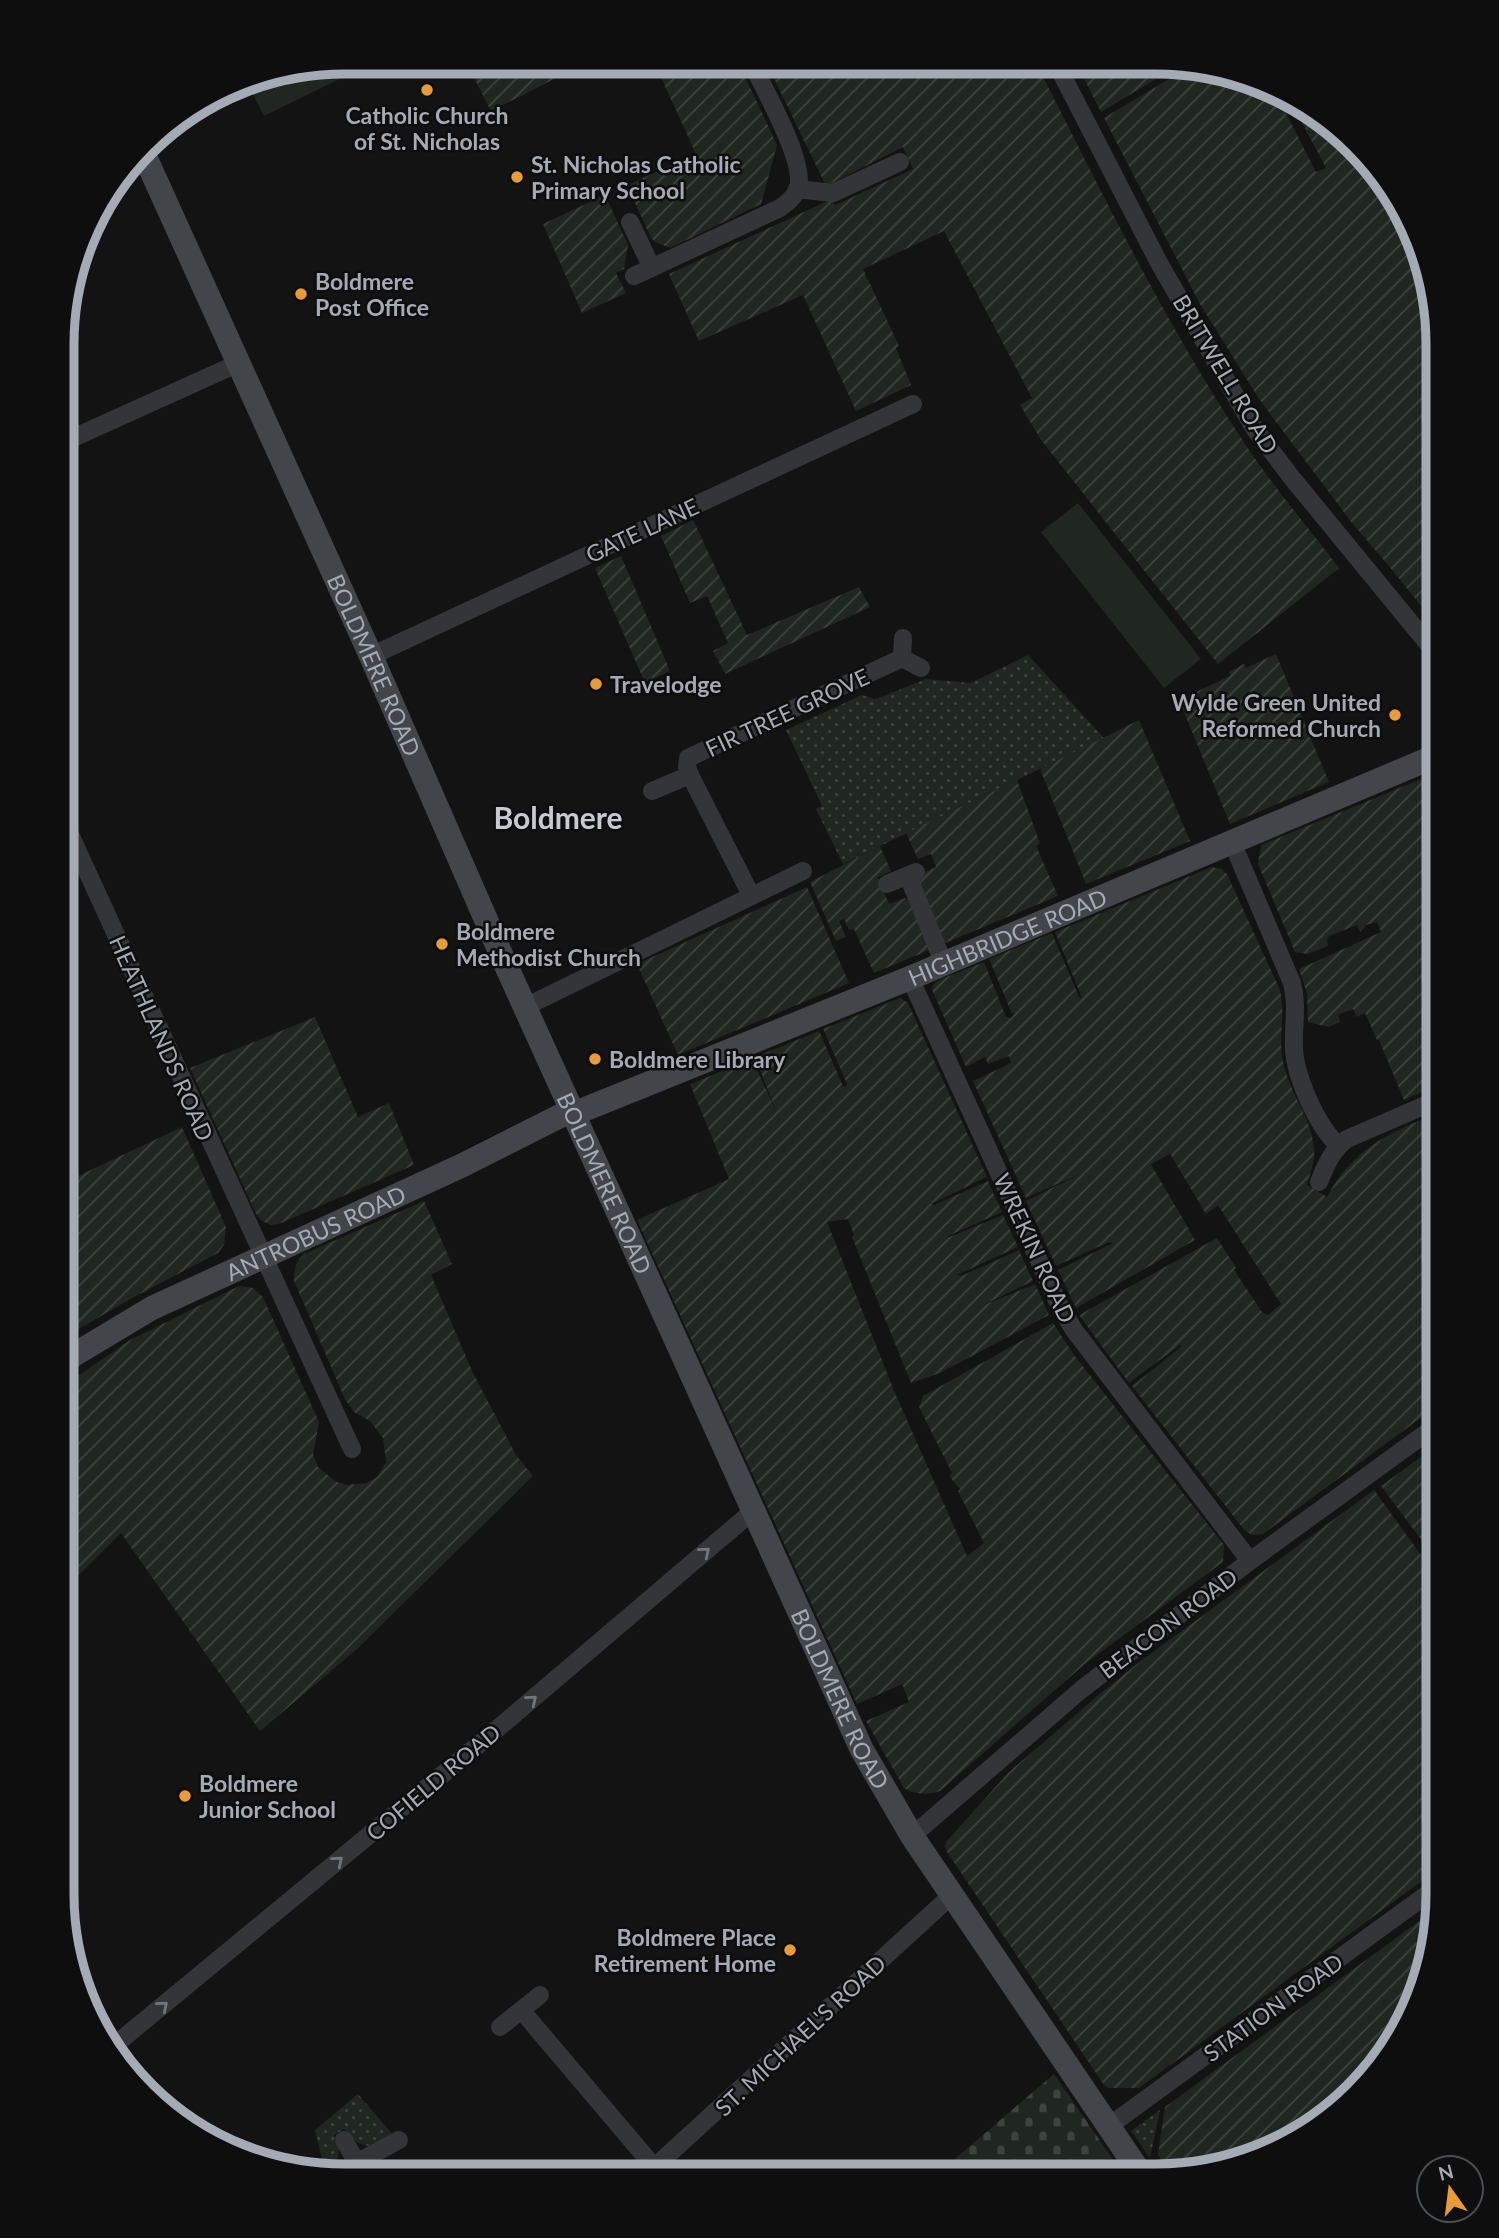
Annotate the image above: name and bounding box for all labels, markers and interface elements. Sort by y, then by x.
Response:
marker: Catholic Church of St. Nicholas [419,82,435,98]
place label: Catholic Church of St. Nicholas [345,101,509,155]
place label: St. Nicholas Catholic Primary School [531,150,741,204]
marker: St. Nicholas Catholic Primary School [509,169,525,185]
place label: Boldmere Post Office [315,267,429,321]
marker: Boldmere Post Office [293,286,309,302]
street label: BRITWELL ROAD [1168,289,1284,459]
street label: GATE LANE [581,492,703,568]
street label: BOLDMERE ROAD [322,570,427,760]
street label: FIR TREE GROVE [701,662,873,762]
place label: Travelodge [610,670,722,698]
marker: Travelodge [588,676,604,692]
place label: Wylde Green United Reformed Church [1171,688,1381,742]
marker: Wylde Green United Reformed Church [1387,707,1403,723]
district label: Boldmere [493,799,623,835]
street label: HIGHBRIDGE ROAD [904,883,1111,991]
place label: Boldmere Methodist Church [456,917,641,971]
street label: HEATHLANDS ROAD [104,931,220,1145]
marker: Boldmere Methodist Church [434,936,450,952]
place label: Boldmere Library [609,1045,786,1073]
marker: Boldmere Library [587,1051,603,1067]
street label: BOLDMERE ROAD [551,1088,658,1278]
street label: WREKIN ROAD [988,1169,1082,1327]
street label: ANTROBUS ROAD [221,1179,410,1286]
one-way arrow [696,1548,709,1560]
street label: BEACON ROAD [1093,1562,1243,1684]
street label: BOLDMERE ROAD [786,1604,895,1794]
one-way arrow [523,1696,536,1708]
street label: COFIELD ROAD [360,1718,506,1846]
place label: Boldmere Junior School [199,1769,336,1823]
marker: Boldmere Junior School [177,1788,193,1804]
one-way arrow [329,1857,342,1869]
place label: Boldmere Place Retirement Home [594,1923,776,1977]
marker: Boldmere Place Retirement Home [782,1942,798,1958]
street label: STATION ROAD [1198,1947,1348,2067]
street label: ST. MICHAEL'S ROAD [709,1949,891,2121]
one-way arrow [154,2002,167,2014]
north arrow [1415,2154,1485,2224]
text: N [1436,2159,1456,2185]

